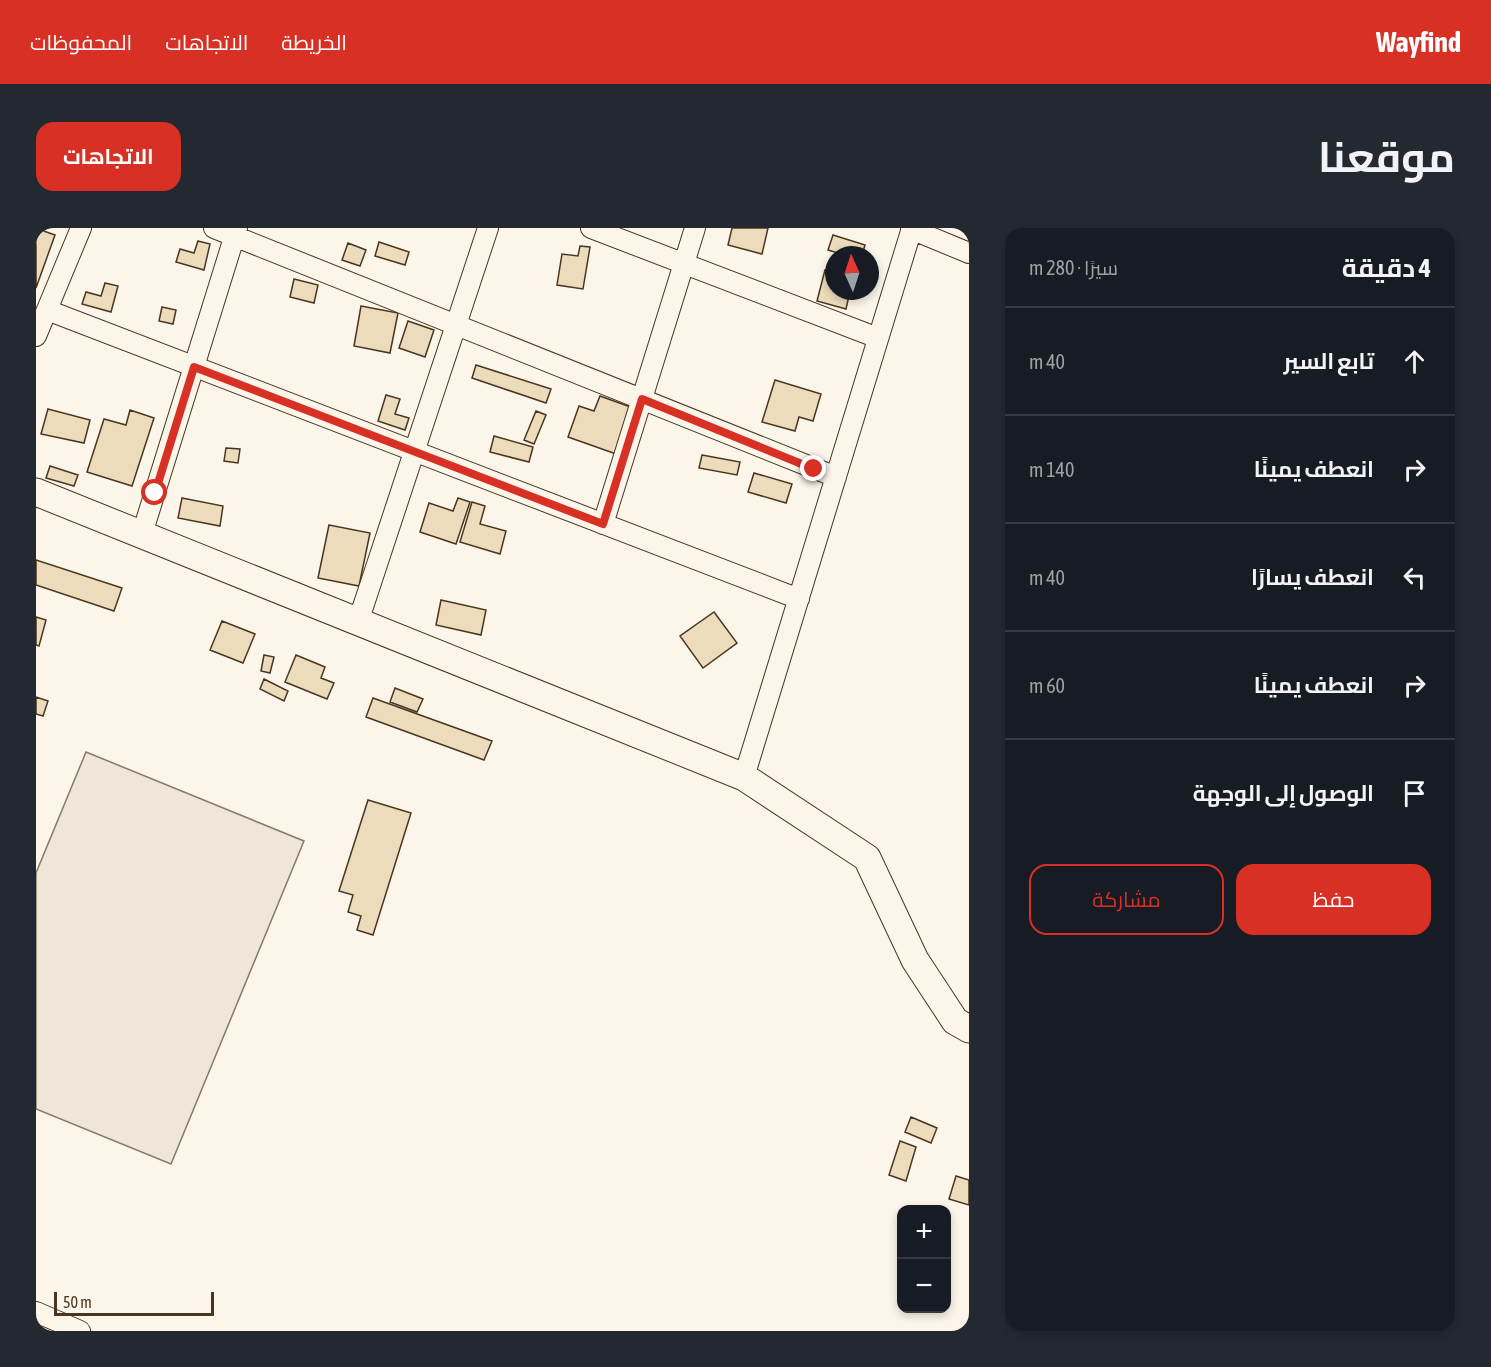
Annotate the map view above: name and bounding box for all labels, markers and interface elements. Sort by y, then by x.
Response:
text: Wayfind [1376,26,1461,58]
text: المحفوظات [30,30,132,54]
text: الاتجاهات [165,30,248,54]
text: الخريطة [281,30,347,54]
button: الاتجاهات [36,122,181,191]
text: موقعنا [1318,133,1455,181]
north arrow [825,246,879,300]
text: 4 دقيقة [1342,253,1431,283]
text: سيرًا · 280 m [1029,256,1118,279]
icon: ahead [1398,345,1431,378]
text: تابع السير [1284,348,1374,374]
text: 40 m [1029,350,1065,373]
icon: right [1398,453,1431,486]
route end [800,455,826,481]
text: انعطف يمينًا [1254,456,1374,482]
text: 140 m [1029,458,1074,481]
route start [141,479,167,505]
icon: left [1398,561,1431,594]
text: انعطف يسارًا [1251,564,1374,590]
text: 40 m [1029,566,1065,589]
icon: right [1398,669,1431,702]
text: انعطف يمينًا [1254,672,1374,698]
text: 60 m [1029,674,1065,697]
icon: arrive [1398,777,1431,810]
text: الوصول إلى الوجهة [1193,780,1374,806]
button: مشاركة [1029,864,1224,935]
button: حفظ [1236,864,1431,935]
map controls [897,1205,951,1313]
button: + [897,1205,951,1259]
button: − [897,1259,951,1313]
scale bar [54,1289,214,1316]
text: 50 m [63,1293,92,1311]

